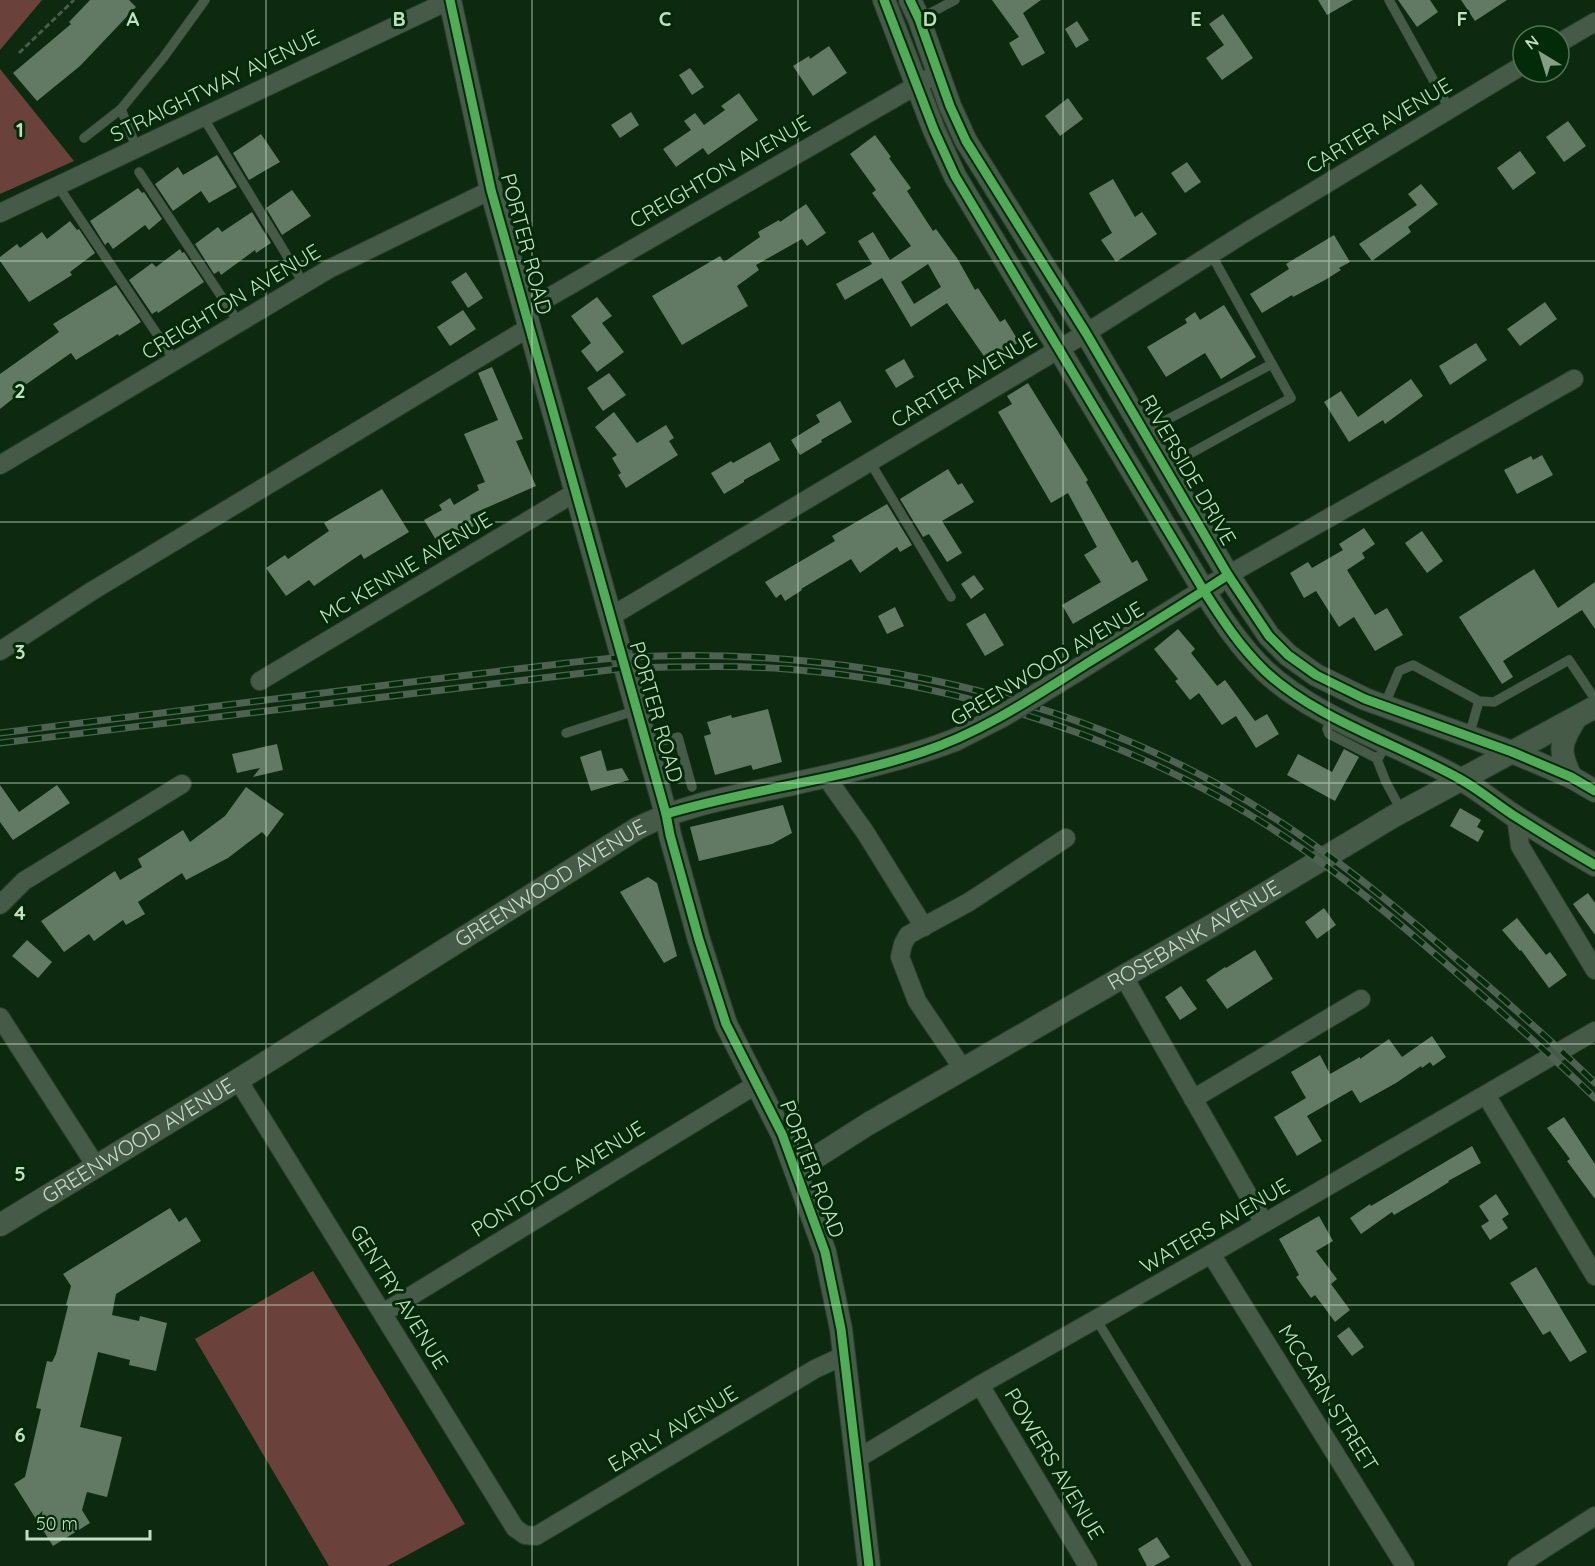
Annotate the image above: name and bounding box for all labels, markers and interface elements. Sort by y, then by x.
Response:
text: A [127,6,140,31]
text: B [392,6,406,31]
text: C [659,6,672,31]
text: D [923,6,937,31]
text: E [1190,6,1202,31]
text: F [1456,6,1468,31]
street label: STRAIGHTWAY AVENUE [106,23,323,147]
north arrow [1511,24,1571,84]
text: N [1521,31,1543,54]
street label: CARTER AVENUE [1301,71,1456,179]
street label: CREIGHTON AVENUE [625,109,814,233]
text: 1 [16,117,24,142]
street label: PORTER ROAD [496,170,558,317]
street label: CREIGHTON AVENUE [136,238,325,365]
street label: CARTER AVENUE [886,325,1041,433]
text: 2 [14,378,26,403]
street label: RIVERSIDE DRIVE [1135,390,1242,549]
street label: MC KENNIE AVENUE [315,505,496,629]
street label: GREENWOOD AVENUE [945,595,1148,731]
street label: PORTER ROAD [624,638,689,785]
text: 3 [15,639,25,664]
street label: GREENWOOD AVENUE [450,812,650,952]
street label: ROSEBANK AVENUE [1102,874,1285,995]
text: 4 [14,900,26,925]
street label: GREENWOOD AVENUE [37,1071,239,1208]
street label: PORTER ROAD [775,1096,851,1241]
street label: PONTOTOC AVENUE [466,1114,649,1242]
text: 5 [14,1161,26,1186]
street label: WATERS AVENUE [1135,1172,1294,1278]
street label: GENTRY AVENUE [345,1219,455,1373]
street label: MCCARN STREET [1273,1319,1385,1476]
street label: EARLY AVENUE [603,1379,742,1477]
street label: POWERS AVENUE [999,1383,1110,1544]
text: 6 [14,1422,26,1447]
scale bar [27,1503,150,1541]
text: 50 m [36,1512,78,1535]

